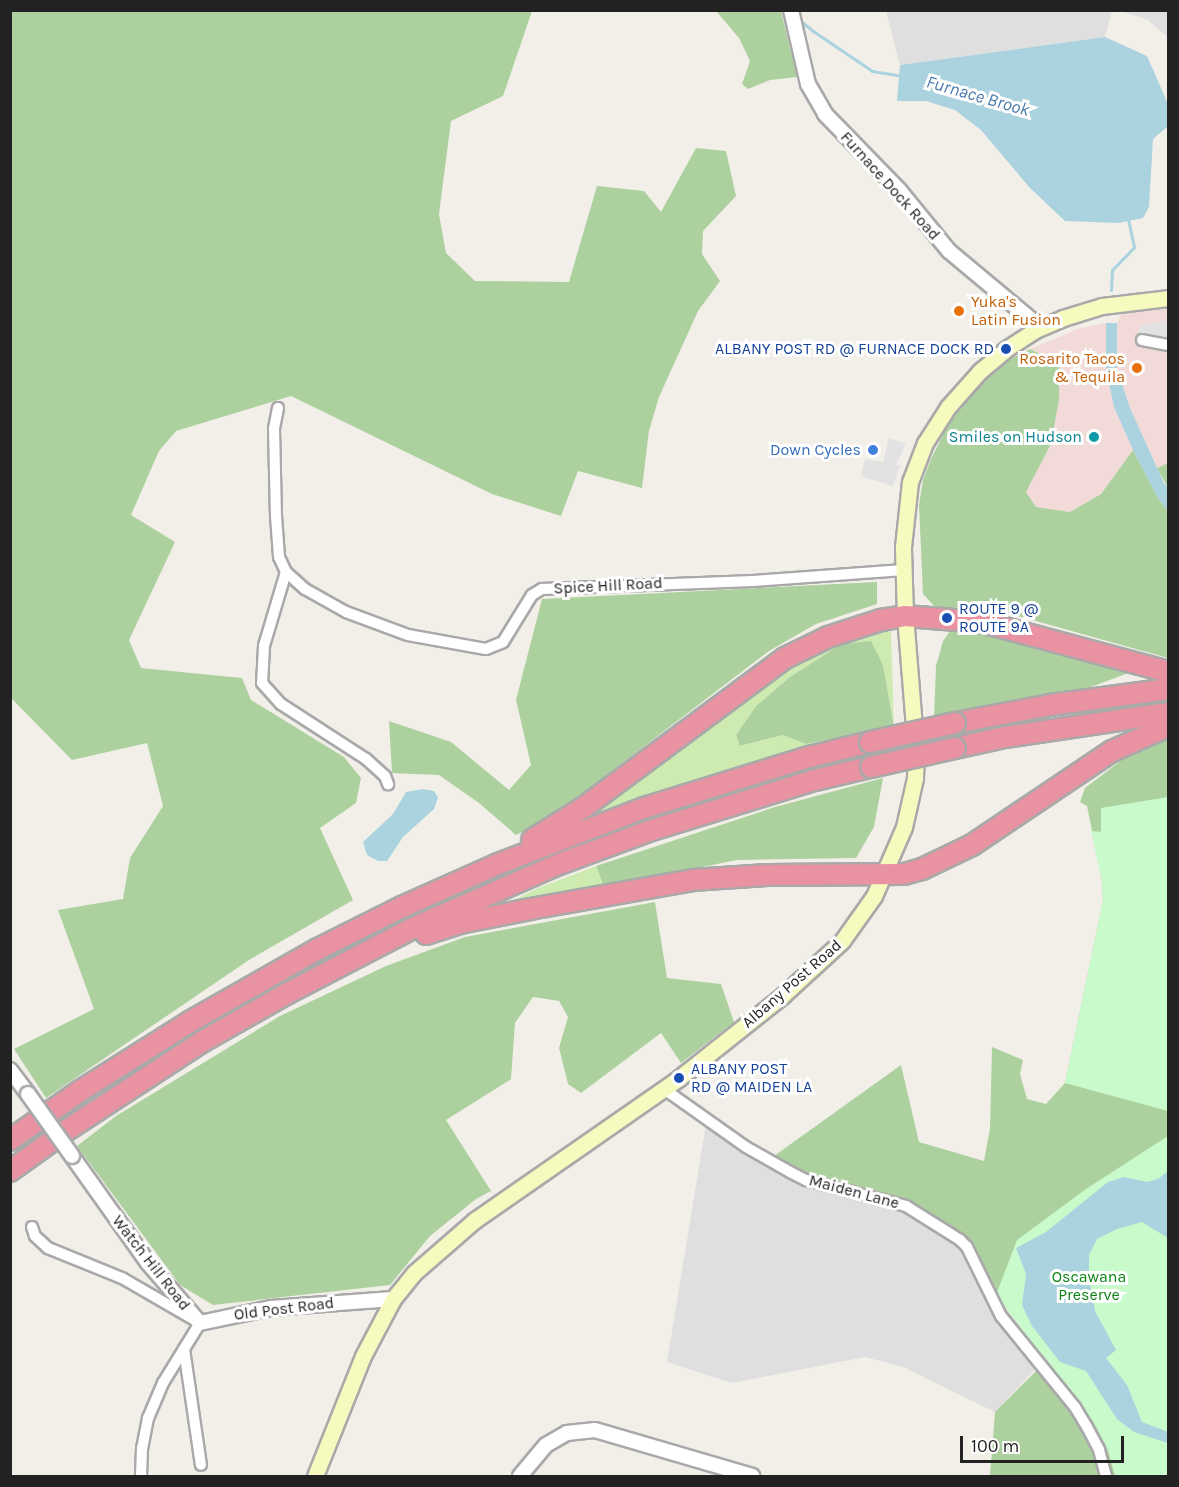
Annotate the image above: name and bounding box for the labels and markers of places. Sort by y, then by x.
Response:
place label: Yuka's Latin Fusion [971,292,1061,330]
marker: Yuka's Latin Fusion [952,304,966,318]
place label: ALBANY POST RD @ FURNACE DOCK RD [715,339,994,359]
marker: ALBANY POST RD @ FURNACE DOCK RD [999,342,1013,356]
place label: Rosarito Tacos & Tequila [1019,349,1125,387]
marker: Rosarito Tacos & Tequila [1130,361,1144,375]
place label: Smiles on Hudson [949,427,1082,447]
marker: Smiles on Hudson [1087,430,1101,444]
place label: Down Cycles [770,440,861,460]
marker: Down Cycles [866,443,880,457]
place label: ROUTE 9 @ ROUTE 9A [959,599,1038,637]
marker: ROUTE 9 @ ROUTE 9A [940,611,954,625]
place label: ALBANY POST RD @ MAIDEN LA [691,1059,812,1097]
marker: ALBANY POST RD @ MAIDEN LA [672,1071,686,1085]

